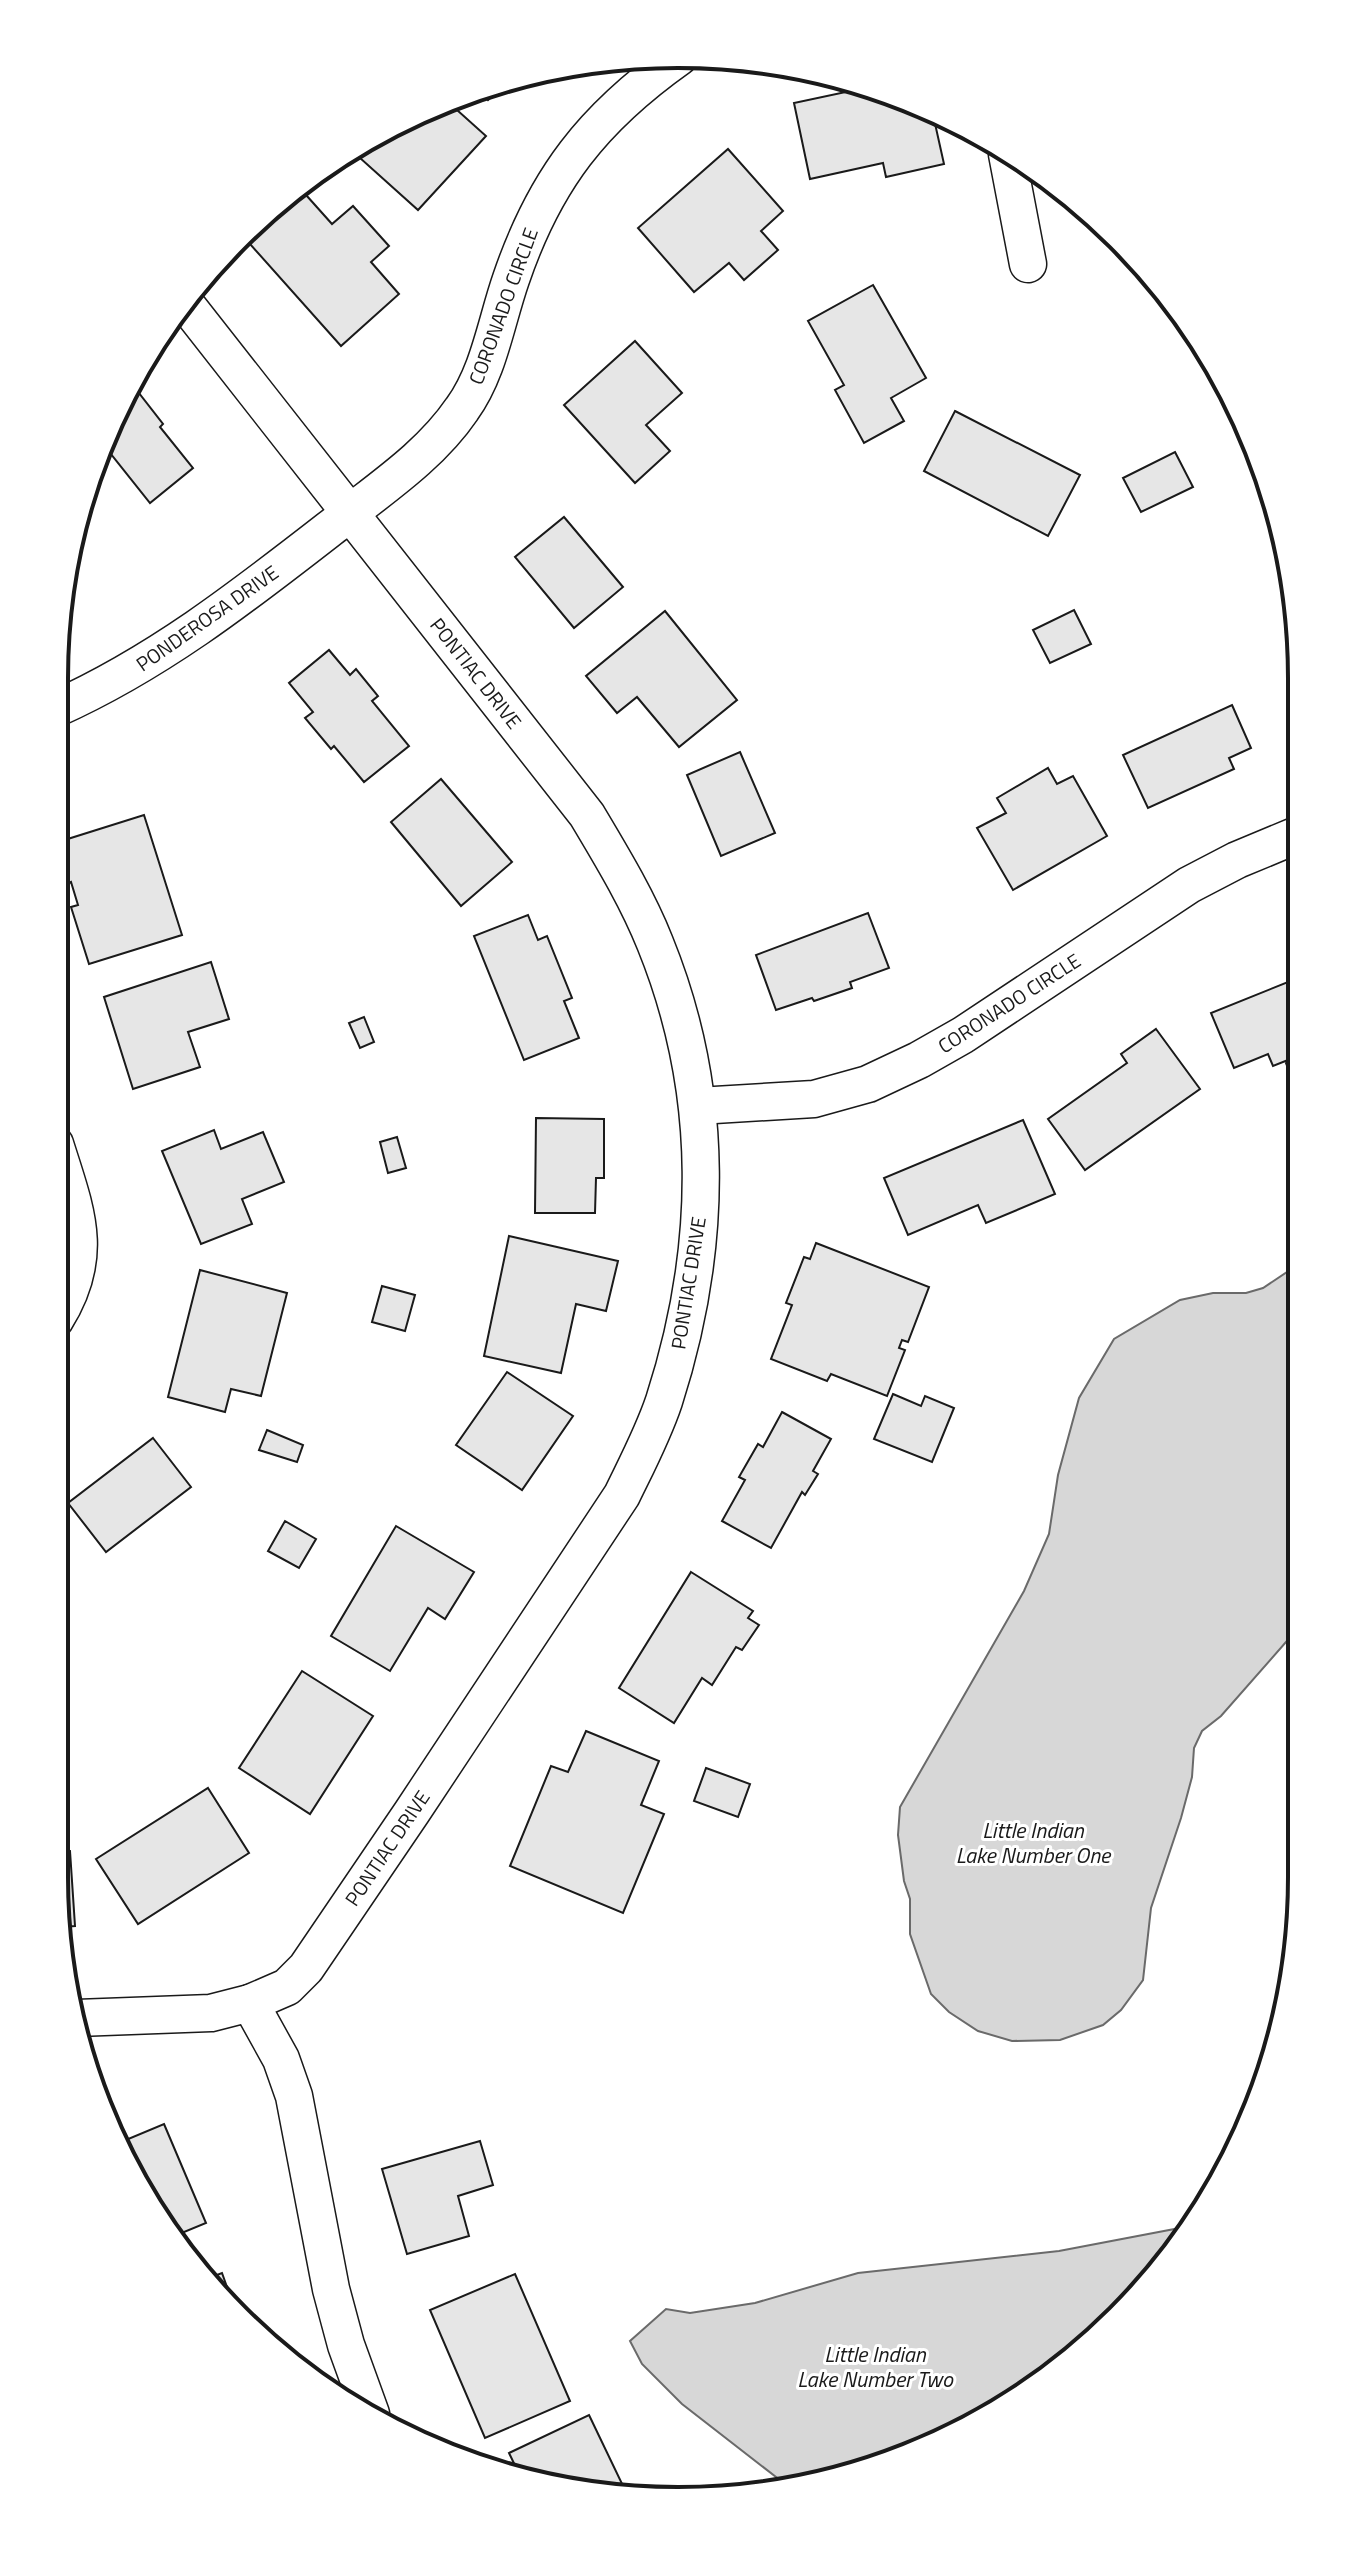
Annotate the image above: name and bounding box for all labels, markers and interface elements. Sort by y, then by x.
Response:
street label: CORONADO CIRCLE [460,223,546,389]
street label: PONDEROSA DRIVE [129,557,285,679]
street label: PONTIAC DRIVE [423,611,529,735]
street label: CORONADO CIRCLE [931,945,1087,1061]
street label: PONTIAC DRIVE [662,1214,714,1352]
street label: PONTIAC DRIVE [337,1784,437,1912]
water label: Little Indian Lake Number One [956,1813,1112,1872]
water label: Little Indian Lake Number Two [797,2337,954,2396]

